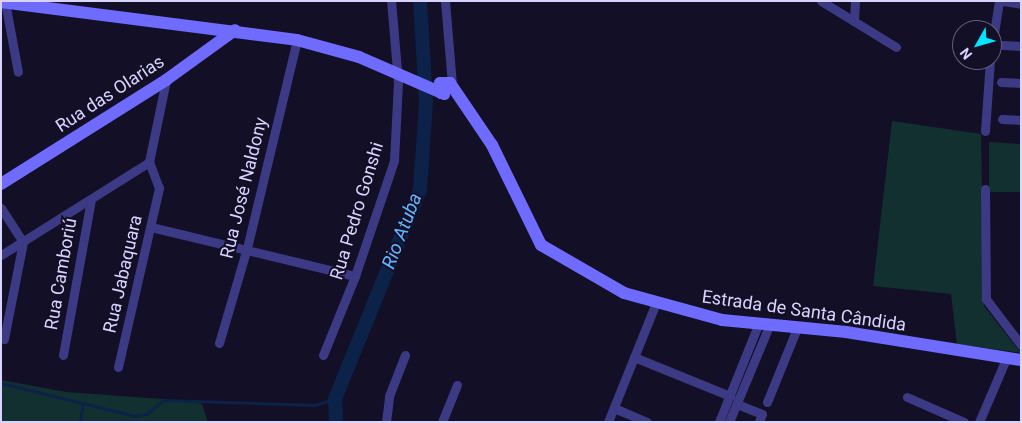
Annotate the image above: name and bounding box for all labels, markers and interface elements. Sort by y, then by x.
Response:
north arrow [952,20,1002,70]
text: N [957,45,975,62]
street label: Rua das Olarias [52,51,168,137]
street label: Rua José Naldony [216,115,272,261]
street label: Rua Pedro Gonshi [326,140,388,282]
water label: Rio Atuba [377,190,427,272]
street label: Rua Jabaquara [99,213,147,335]
street label: Rua Camboriú [41,216,81,332]
street label: Estrada de Santa Cândida [701,286,907,336]

